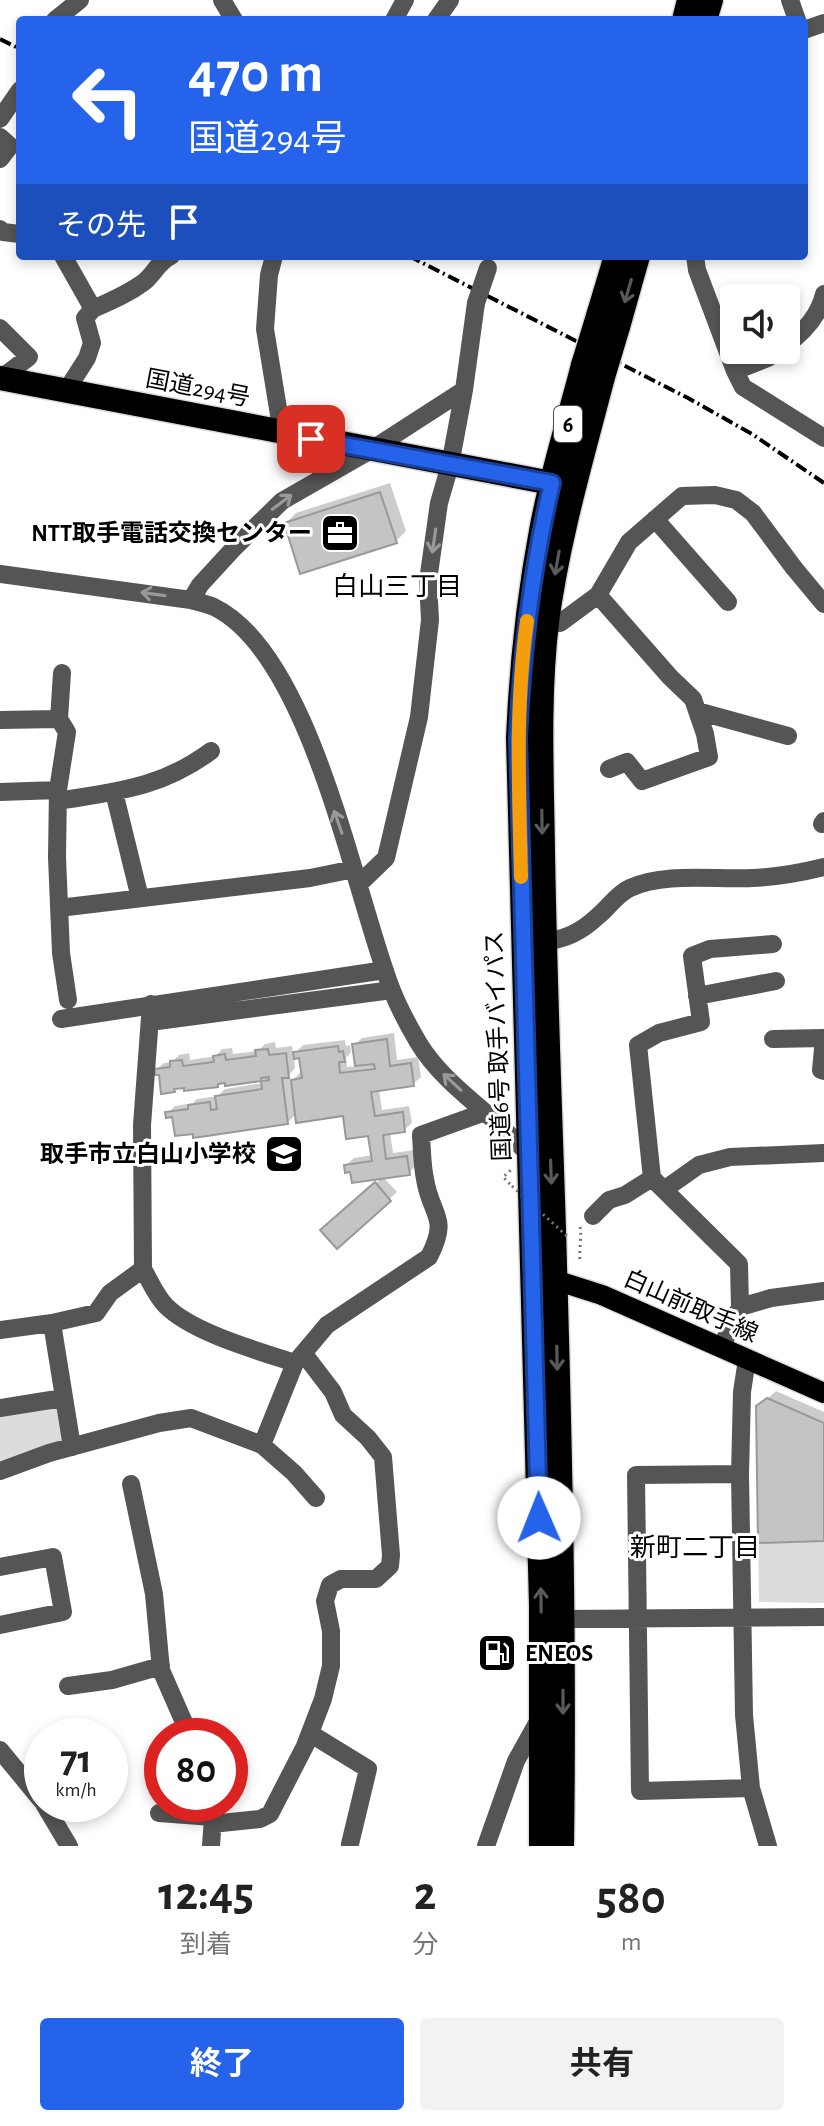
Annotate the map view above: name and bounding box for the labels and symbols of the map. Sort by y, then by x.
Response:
one-way arrow [619,278,634,304]
street label: 国道294号 [144,365,252,411]
pin [277,405,345,473]
road number: 6 [554,406,582,442]
one-way arrow [271,494,292,511]
office icon: NTT取手電話交換センター [319,512,361,554]
place label: NTT取手電話交換センター [31,520,312,546]
one-way arrow [426,527,441,553]
one-way arrow [549,550,564,576]
district label: 白山三丁目 [332,572,462,600]
one-way arrow [140,587,167,602]
one-way arrow [535,808,550,835]
one-way arrow [330,810,345,835]
street label: 国道6号 取手バイパス [481,930,515,1162]
one-way arrow [443,1074,463,1092]
school or university icon: 取手市立白山小学校 [263,1133,305,1175]
place label: 取手市立白山小学校 [40,1141,256,1167]
one-way arrow [544,1158,559,1185]
street label: 白山前取手線 [620,1265,762,1347]
one-way arrow [549,1344,564,1371]
position arrow [497,1476,581,1560]
district label: 新町二丁目 [630,1534,760,1561]
one-way arrow [533,1587,549,1614]
fuel station icon: ENEOS [476,1632,518,1674]
place label: ENEOS [525,1642,593,1666]
one-way arrow [555,1688,570,1715]
speed limit sign: 80 [144,1718,248,1822]

